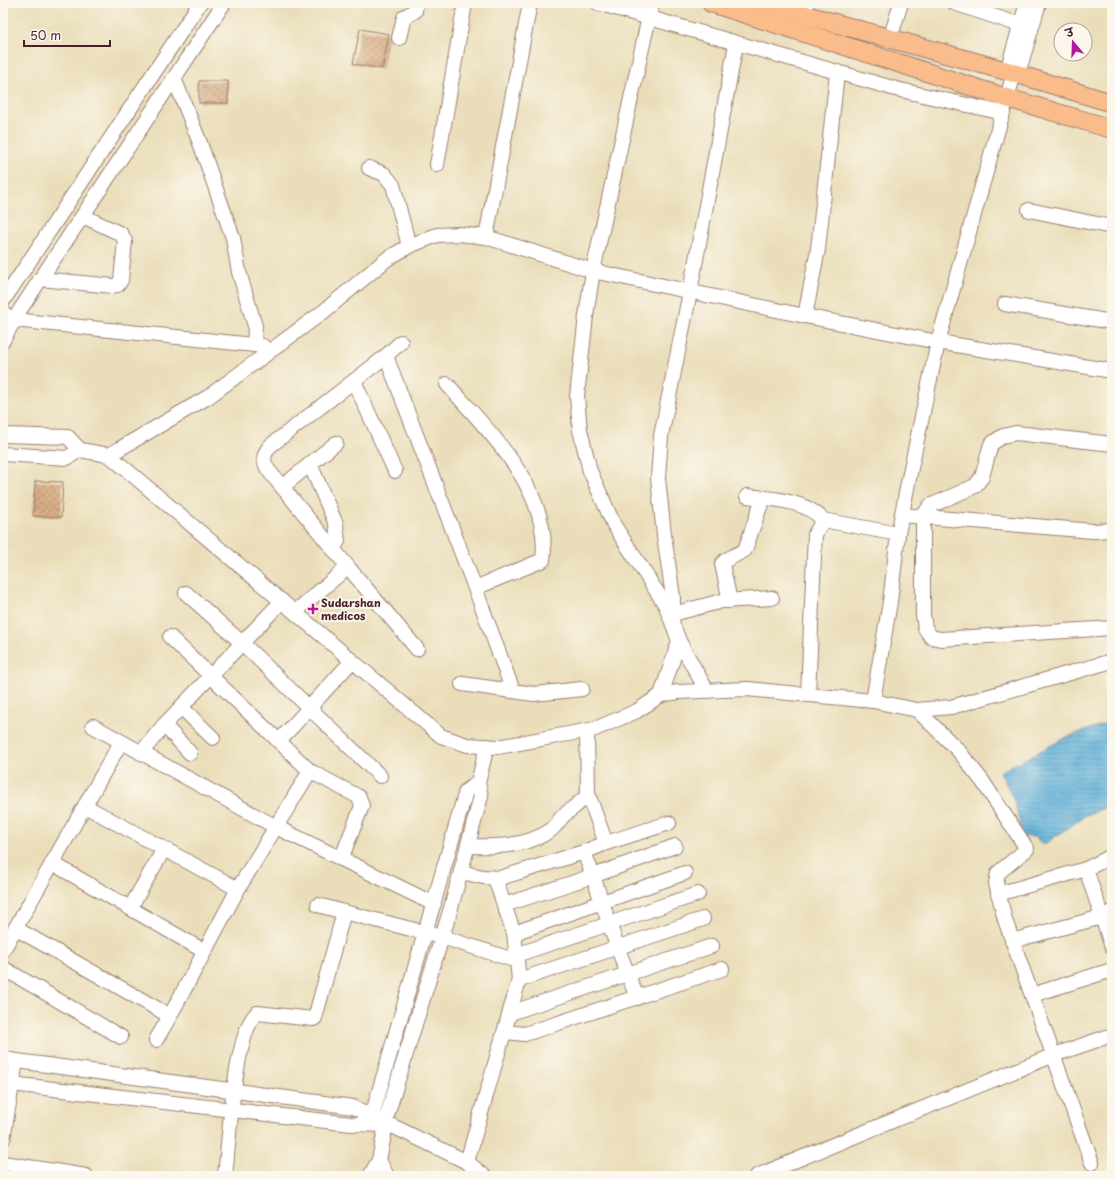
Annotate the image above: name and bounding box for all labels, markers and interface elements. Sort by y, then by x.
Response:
scale bar [24,22,110,48]
north arrow [1053,22,1093,62]
text: उ [1062,22,1077,42]
text: 50 m [30,26,61,44]
place label: Sudarshan medicos [321,594,381,624]
marker: Sudarshan medicos [308,604,318,614]

